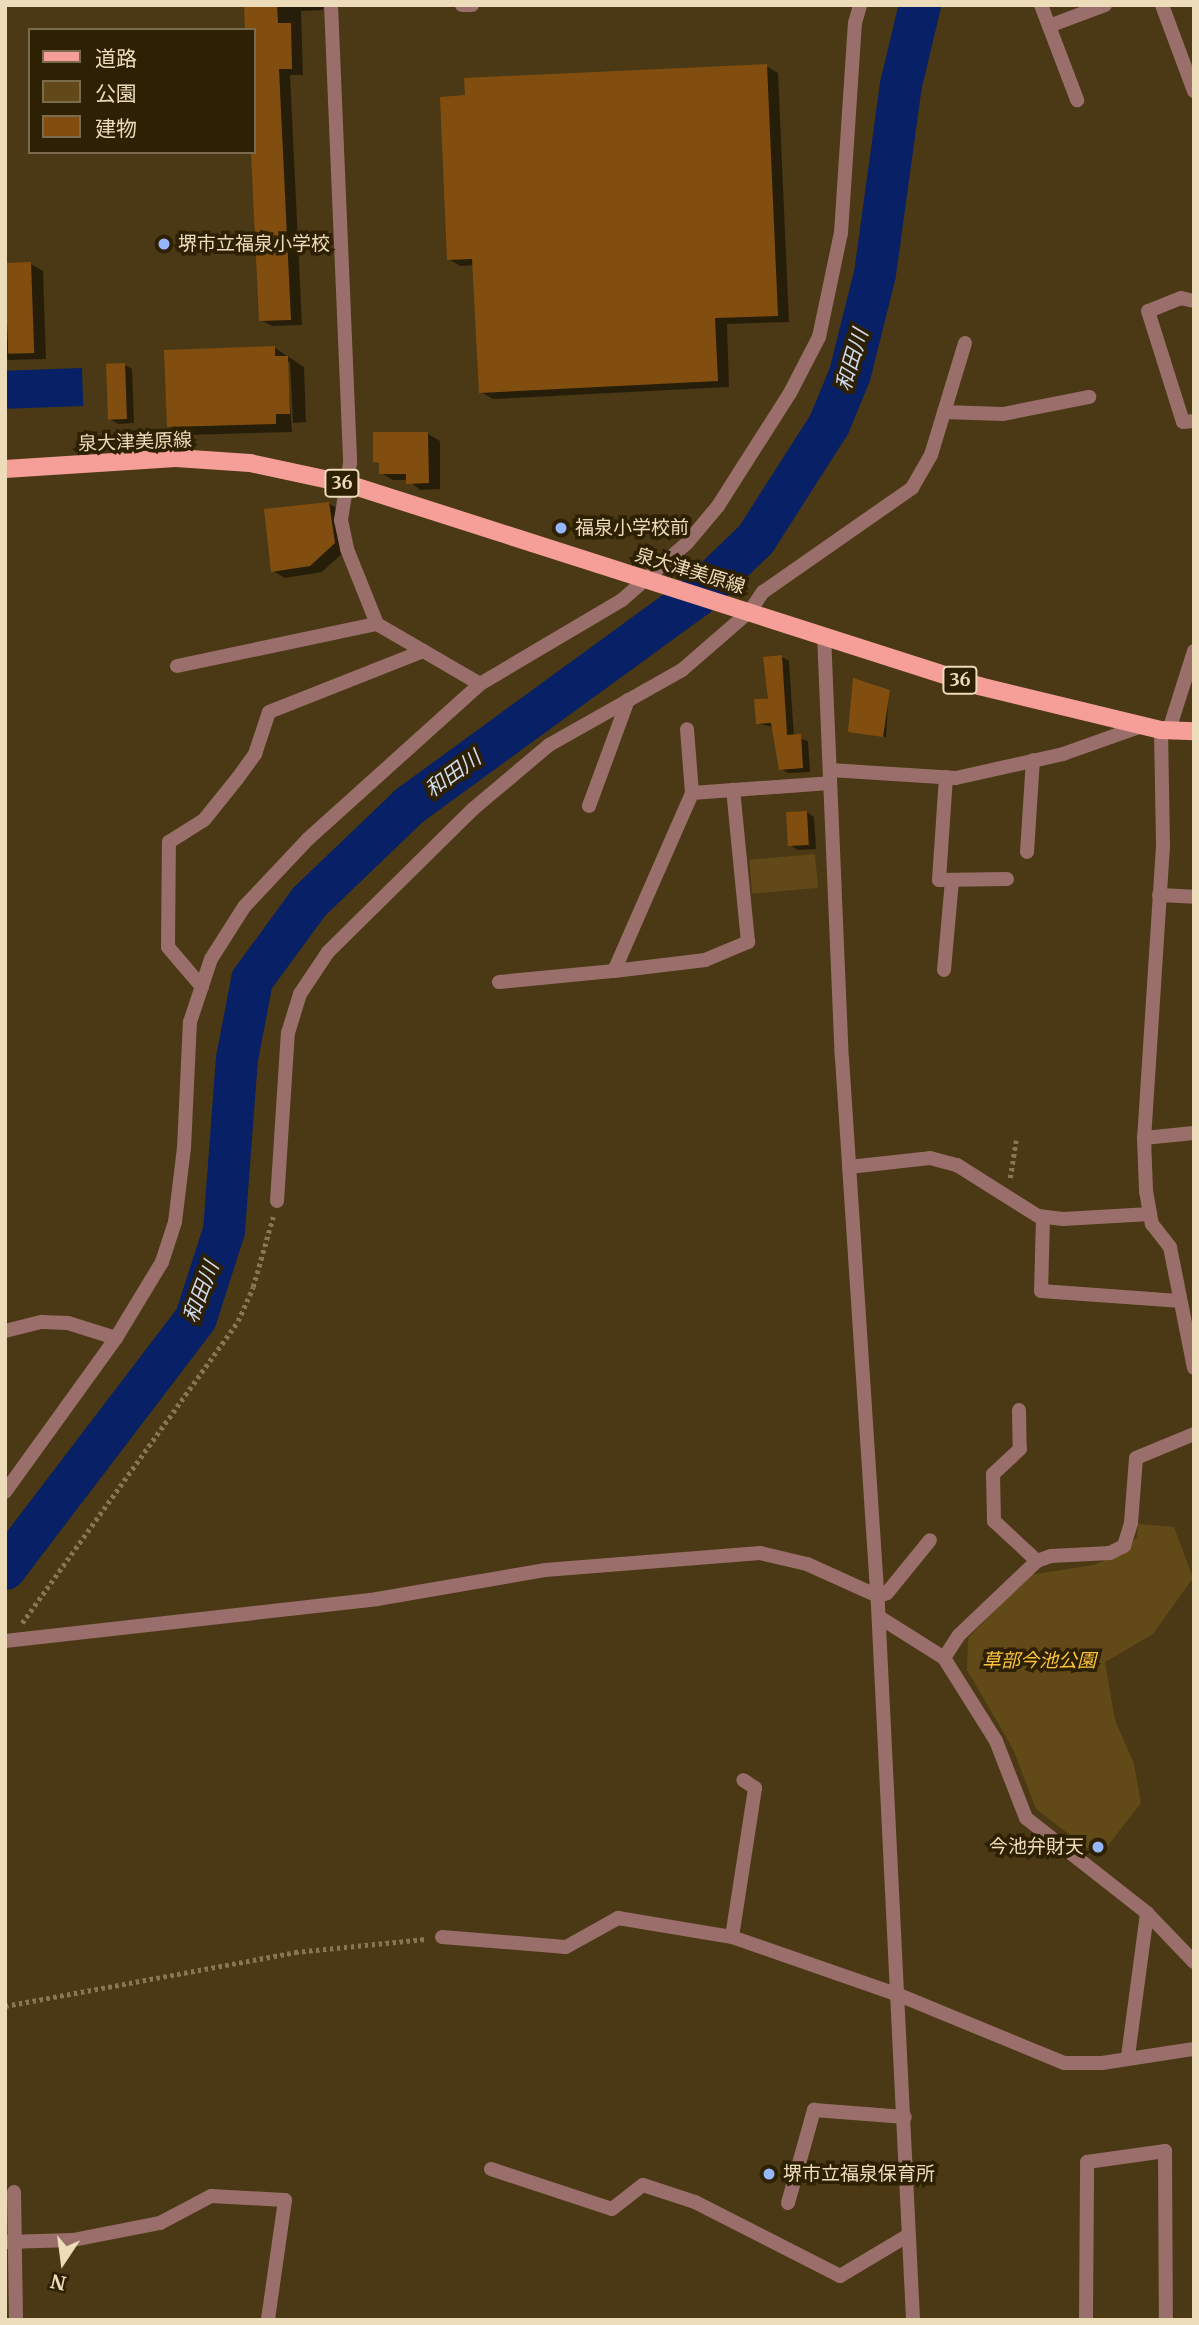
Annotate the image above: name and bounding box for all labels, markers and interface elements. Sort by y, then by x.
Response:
legend [28,28,256,154]
text: 道路 [95,45,137,72]
text: 公園 [95,80,137,107]
text: 建物 [95,115,137,142]
place label: 堺市立福泉小学校 [178,233,330,255]
marker: 堺市立福泉小学校 [156,236,172,252]
water label: 和田川 [831,326,873,394]
street label: 泉大津美原線 [78,429,192,455]
road number: 36 [323,468,361,498]
place label: 福泉小学校前 [575,517,689,539]
marker: 福泉小学校前 [553,520,569,536]
street label: 泉大津美原線 [632,543,748,599]
road number: 36 [941,666,979,694]
water label: 和田川 [420,745,486,803]
water label: 和田川 [178,1258,224,1326]
park label: 草部今池公園 [982,1650,1096,1672]
place label: 今池弁財天 [989,1836,1084,1858]
marker: 今池弁財天 [1090,1839,1106,1855]
place label: 堺市立福泉保育所 [783,2163,935,2185]
marker: 堺市立福泉保育所 [761,2166,777,2182]
north arrow [28,2227,98,2297]
text: N [48,2269,68,2296]

